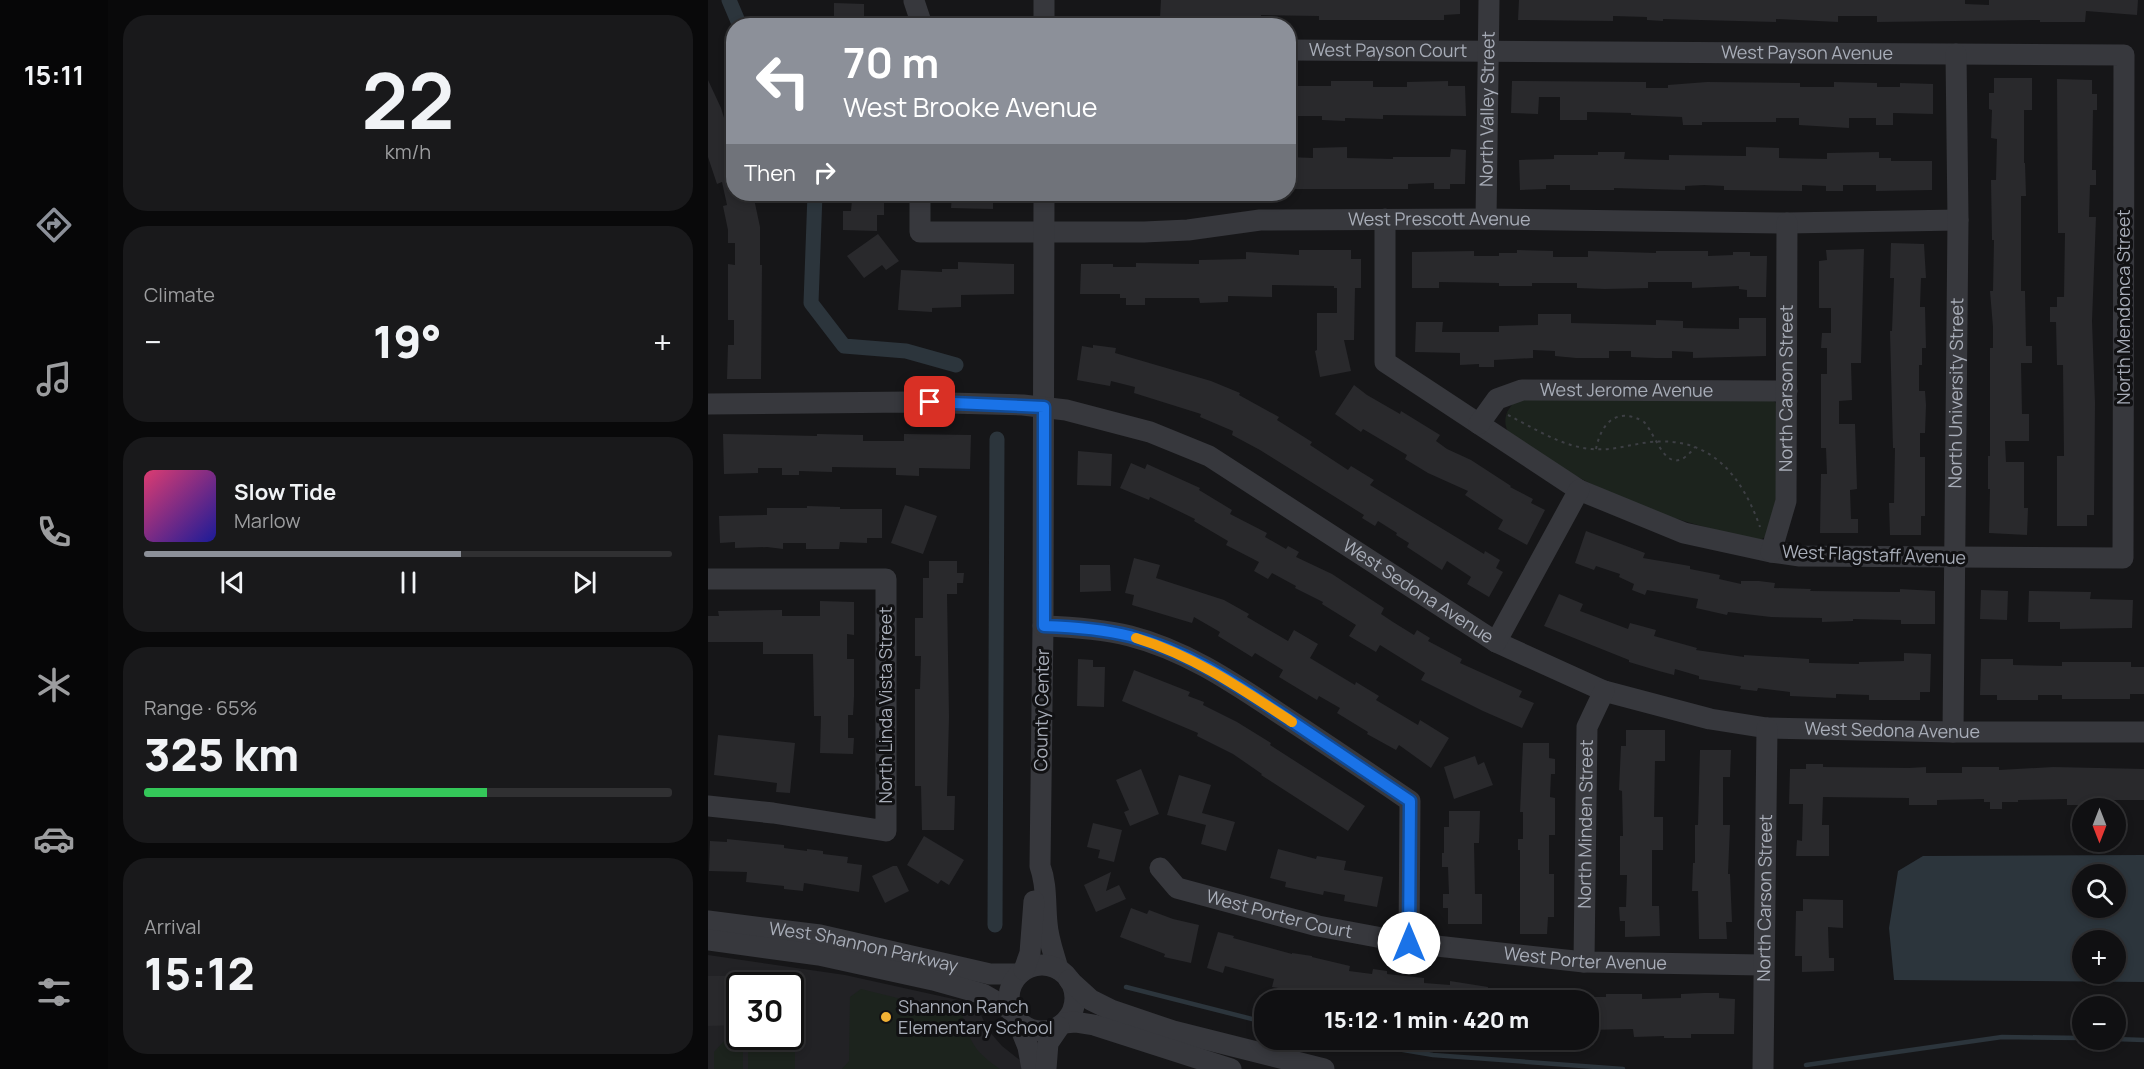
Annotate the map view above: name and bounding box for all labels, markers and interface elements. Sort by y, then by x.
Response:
street label: North Valley Street [1473,31,1500,187]
text: 70 m [843,33,939,91]
street label: West Payson Court [1309,37,1467,62]
street label: West Payson Avenue [1721,40,1893,65]
icon: left [744,42,822,120]
text: 22 [362,46,454,152]
text: 15:11 [24,56,84,93]
text: West Brooke Avenue [843,88,1098,125]
text: km/h [385,138,431,165]
icon: right [808,156,841,189]
text: Then [744,158,796,188]
icon: directions [33,204,75,246]
street label: West Prescott Avenue [1348,206,1531,231]
street label: North Mendonca Street [2111,209,2135,405]
text: Climate [144,281,215,308]
street label: North University Street [1942,298,1968,488]
street label: North Carson Street [1773,304,1798,472]
text: 19° [373,310,442,372]
text: − [144,319,162,364]
text: + [653,319,672,364]
icon: music [33,358,75,400]
pin [904,376,955,427]
street label: West Jerome Avenue [1540,377,1713,402]
icon: arrive [913,385,946,418]
text: Slow Tide [234,477,336,507]
text: Marlow [234,507,301,534]
icon: phone [33,511,75,553]
street label: West Sedona Avenue [1338,533,1499,648]
street label: West Flagstaff Avenue [1782,539,1967,569]
icon: previous [216,566,249,599]
icon: pause [392,566,425,599]
icon: next [568,566,601,599]
street label: North Linda Vista Street [873,606,897,804]
street label: County Center [1028,648,1054,772]
icon: climate [33,664,75,706]
text: Range · 65% [144,694,258,721]
street label: West Sedona Avenue [1804,716,1980,743]
text: 325 km [144,723,299,785]
street label: North Minden Street [1572,739,1598,909]
north arrow [2072,798,2126,852]
map controls [2072,798,2126,1050]
street label: North Carson Street [1751,814,1777,982]
icon: car [33,818,75,860]
button: search [2072,864,2126,918]
street label: West Porter Court [1204,883,1355,943]
position arrow [1377,911,1441,975]
text: Arrival [144,913,201,940]
street label: West Shannon Parkway [768,916,961,977]
button: + [2072,930,2126,984]
street label: West Porter Avenue [1503,940,1667,974]
text: 15:12 [144,942,255,1004]
icon: filters [33,971,75,1013]
speed limit sign: 30 [726,972,804,1050]
place label: Shannon Ranch Elementary School [898,994,1053,1039]
button: − [2072,996,2126,1050]
text: 15:12 · 1 min · 420 m [1324,1005,1529,1035]
marker: Shannon Ranch Elementary School [879,1010,893,1024]

